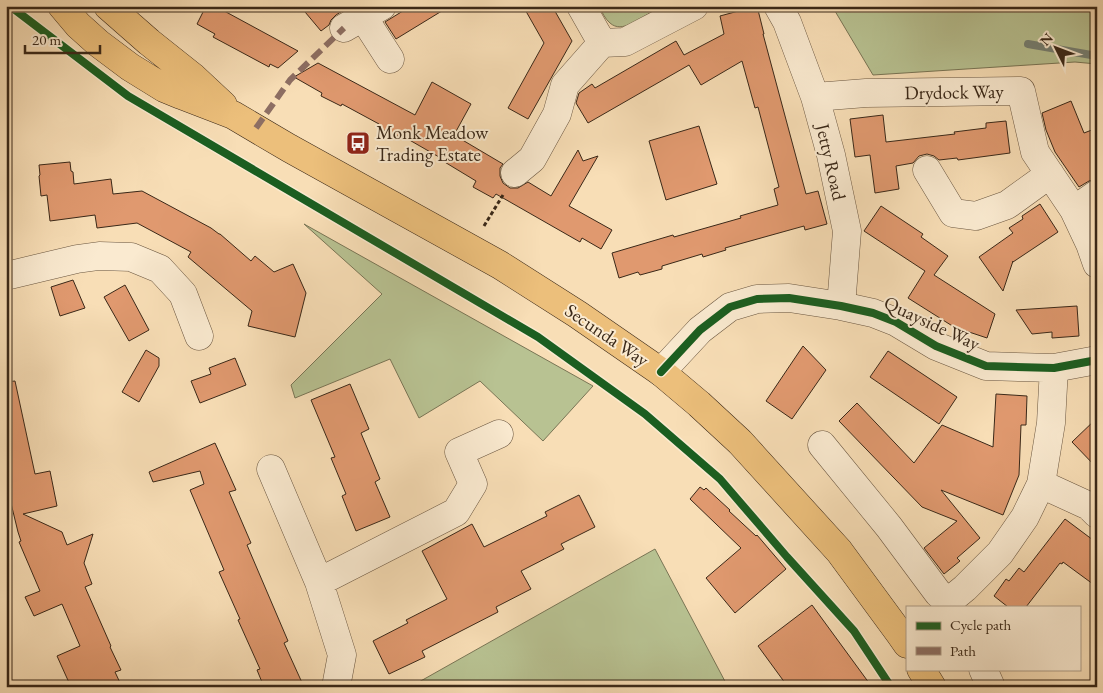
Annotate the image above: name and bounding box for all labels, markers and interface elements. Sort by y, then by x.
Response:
scale bar [25,22,100,54]
north arrow [1030,22,1080,72]
text: N [1036,29,1057,50]
text: 20 m [32,30,61,49]
street label: Drydock Way [904,79,1004,105]
street label: Jetty Road [810,119,852,203]
place label: Monk Meadow Trading Estate [376,120,489,167]
bus stop icon: Monk Meadow Trading Estate [345,130,371,156]
street label: Quayside Way [880,290,985,356]
street label: Secunda Way [560,298,654,373]
legend [906,606,1080,670]
text: Cycle path [950,615,1012,634]
text: Path [950,641,976,660]

